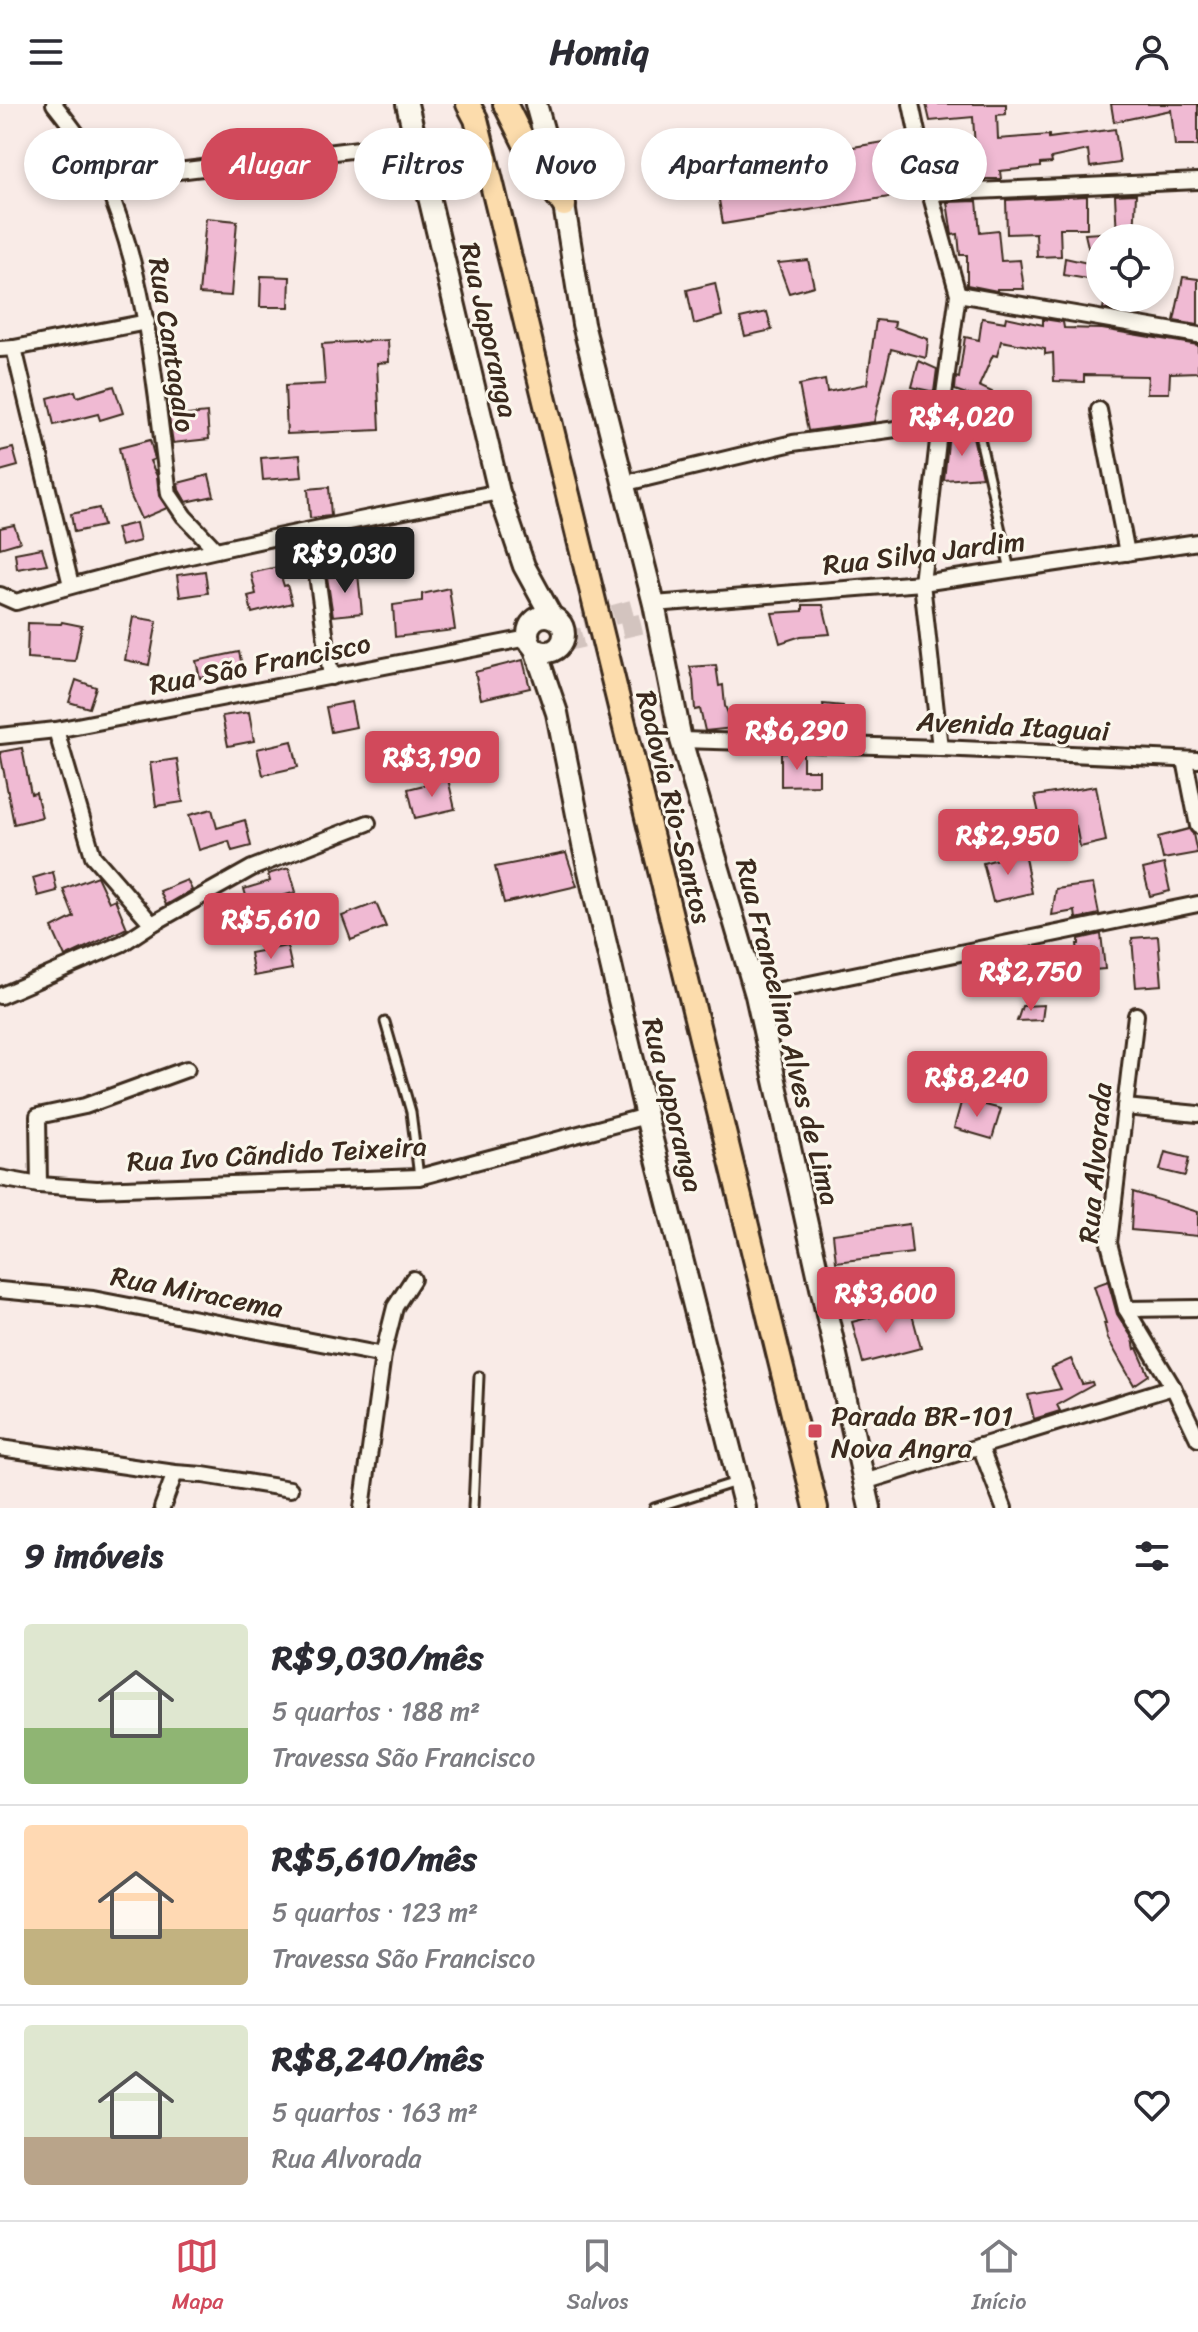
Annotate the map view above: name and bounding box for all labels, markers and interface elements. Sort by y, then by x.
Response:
text: Homiq [550,20,648,84]
icon: menu [24,30,68,74]
icon: person [1130,30,1174,74]
chip: Comprar [24,128,185,200]
chip: Alugar [201,128,338,200]
chip: Filtros [354,128,492,200]
chip: Novo [508,128,625,200]
chip: Apartamento [641,128,856,200]
chip: Casa [872,128,987,200]
map controls [1086,224,1174,312]
button: locate [1086,224,1174,312]
street label: Rua Japoranga [445,238,533,422]
street label: Rua Cantagalo [134,254,210,436]
pin: R$4,020 [888,390,1036,458]
text: R$4,020 [910,393,1014,439]
street label: Rua Silva Jardim [820,516,1028,590]
pin: R$9,030 [271,527,419,595]
text: R$9,030 [293,530,397,576]
street label: Rua São Francisco [145,619,375,709]
street label: Rodovia Rio-Santos [621,685,727,929]
street label: Avenida Itaguai [914,696,1112,756]
pin: R$6,290 [723,704,871,772]
text: R$6,290 [746,707,848,753]
pin: R$3,190 [358,731,506,799]
text: R$3,190 [383,734,481,780]
pin: R$2,950 [934,809,1082,877]
text: R$2,950 [956,812,1060,858]
street label: Rua Francelino Alves de Lima [721,853,855,1211]
pin: R$5,610 [197,893,345,961]
text: R$5,610 [222,896,320,942]
pin: R$2,750 [957,945,1105,1013]
text: R$2,750 [980,948,1082,994]
street label: Rua Japoranga [628,1012,718,1198]
pin: R$8,240 [903,1051,1051,1119]
text: R$8,240 [925,1054,1029,1100]
street label: Rua Alvorada [1064,1080,1127,1245]
street label: Rua Ivo Cãndido Teixeira [126,1122,428,1186]
street label: Rua Miracema [107,1251,287,1333]
pin: R$3,600 [812,1267,960,1335]
text: R$3,600 [835,1270,937,1316]
place label: Parada BR-101 Nova Angra [831,1391,1013,1472]
marker: Parada BR-101 Nova Angra [806,1422,824,1440]
text: 9 imóveis [24,1526,163,1586]
icon: filters [1130,1534,1174,1578]
text: R$9,030/mês [272,1628,483,1688]
icon: home [88,1656,184,1752]
icon: heart [1130,1682,1174,1726]
text: 5 quartos · 188 m² [272,1688,480,1734]
text: Travessa São Francisco [272,1734,535,1780]
text: R$5,610/mês [272,1829,477,1889]
icon: home [88,1857,184,1953]
icon: heart [1130,1883,1174,1927]
text: 5 quartos · 123 m² [272,1889,478,1935]
text: Travessa São Francisco [272,1935,535,1981]
text: R$8,240/mês [272,2029,484,2089]
icon: home [88,2057,184,2153]
icon: heart [1130,2083,1174,2127]
text: 5 quartos · 163 m² [272,2089,478,2135]
text: Rua Alvorada [272,2135,421,2181]
tab: Mapa [172,2234,223,2321]
tab: Salvos [567,2234,628,2321]
tab: Início [971,2234,1026,2321]

